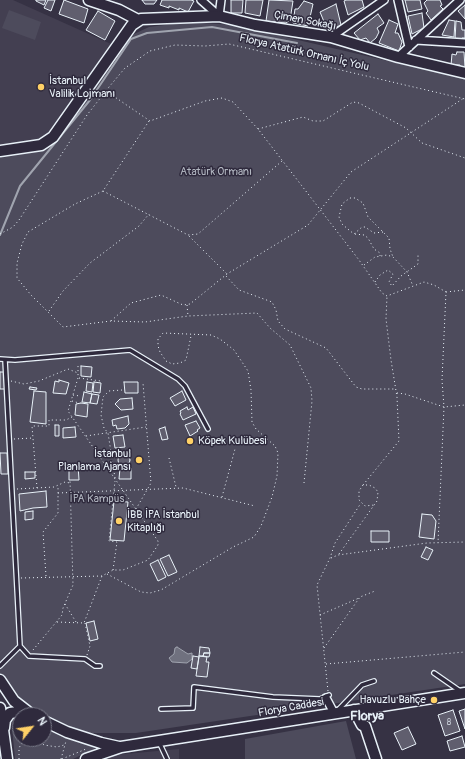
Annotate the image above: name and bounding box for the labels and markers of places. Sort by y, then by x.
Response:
place label: İstanbul Valilik Lojmanı [49,74,115,100]
marker: İstanbul Valilik Lojmanı [36,82,46,92]
place label: Köpek Kulübesi [198,434,266,448]
marker: Köpek Kulübesi [185,436,195,446]
place label: İstanbul Planlama Ajansı [58,447,131,473]
marker: İstanbul Planlama Ajansı [134,455,144,465]
place label: İBB İPA İstanbul Kitaplığı [127,508,199,534]
marker: İBB İPA İstanbul Kitaplığı [114,516,124,526]
place label: Havuzlu Bahçe [360,693,426,707]
marker: Havuzlu Bahçe [429,695,439,705]

